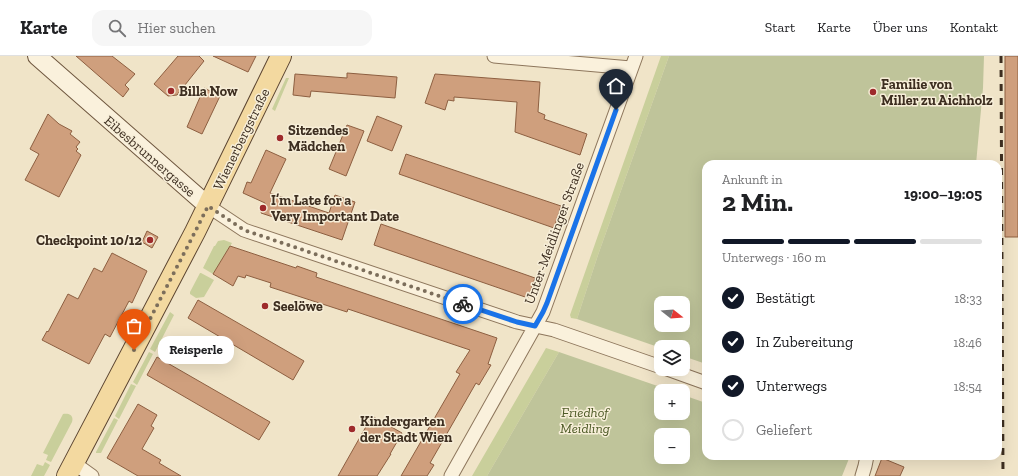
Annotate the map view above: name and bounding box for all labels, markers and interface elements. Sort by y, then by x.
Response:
search box [92,10,372,46]
text: Karte [20,16,68,39]
icon: search [106,17,128,39]
text: Hier suchen [138,19,216,37]
text: Start [765,19,795,36]
text: Karte [817,19,851,36]
text: Über uns [873,19,928,36]
text: Kontakt [950,19,998,36]
pin [599,69,633,110]
icon: home [605,75,627,97]
place label: Familie von Miller zu Aichholz [881,76,993,109]
place label: Billa Now [179,83,238,100]
street label: Wienerbergstraße [209,85,274,193]
marker: Billa Now [166,86,176,96]
marker: Familie von Miller zu Aichholz [868,87,878,97]
street label: Eibesbrunnergasse [101,112,199,201]
place label: Sitzendes Mädchen [288,122,349,155]
marker: Sitzendes Mädchen [275,133,285,143]
street label: Unter-Meidlinger Straße [521,159,588,307]
text: Ankunft in [722,172,782,187]
text: 19:00–19:05 [904,185,982,203]
text: 2 Min. [722,186,793,218]
place label: I’m Late for a Very Important Date [271,192,399,225]
marker: I’m Late for a Very Important Date [258,203,268,213]
place label: Checkpoint 10/12 [36,232,142,249]
marker: Checkpoint 10/12 [145,235,155,245]
text: Unterwegs · 160 m [722,250,826,265]
courier [443,284,483,324]
icon: check [722,287,744,309]
text: Bestätigt [756,289,815,307]
text: 18:33 [954,291,982,306]
icon: bike [452,293,474,315]
north arrow [654,296,690,332]
map controls [654,296,690,464]
place label: Seelöwe [273,298,323,315]
marker: Seelöwe [260,301,270,311]
pin [117,309,151,350]
icon: bag [123,315,145,337]
icon: check [722,331,744,353]
text: In Zubereitung [756,333,853,351]
text: 18:46 [953,335,982,350]
callout: Reisperle [158,336,234,364]
button: layers [654,340,690,376]
text: Reisperle [169,342,223,357]
icon: check [722,375,744,397]
text: Unterwegs [756,377,827,395]
text: 18:54 [953,379,982,394]
button: + [654,384,690,420]
park label: Friedhof Meidling [560,404,611,437]
place label: Kindergarten der Stadt Wien [360,413,453,446]
text: Geliefert [756,421,812,439]
marker: Kindergarten der Stadt Wien [347,424,357,434]
button: − [654,428,690,464]

